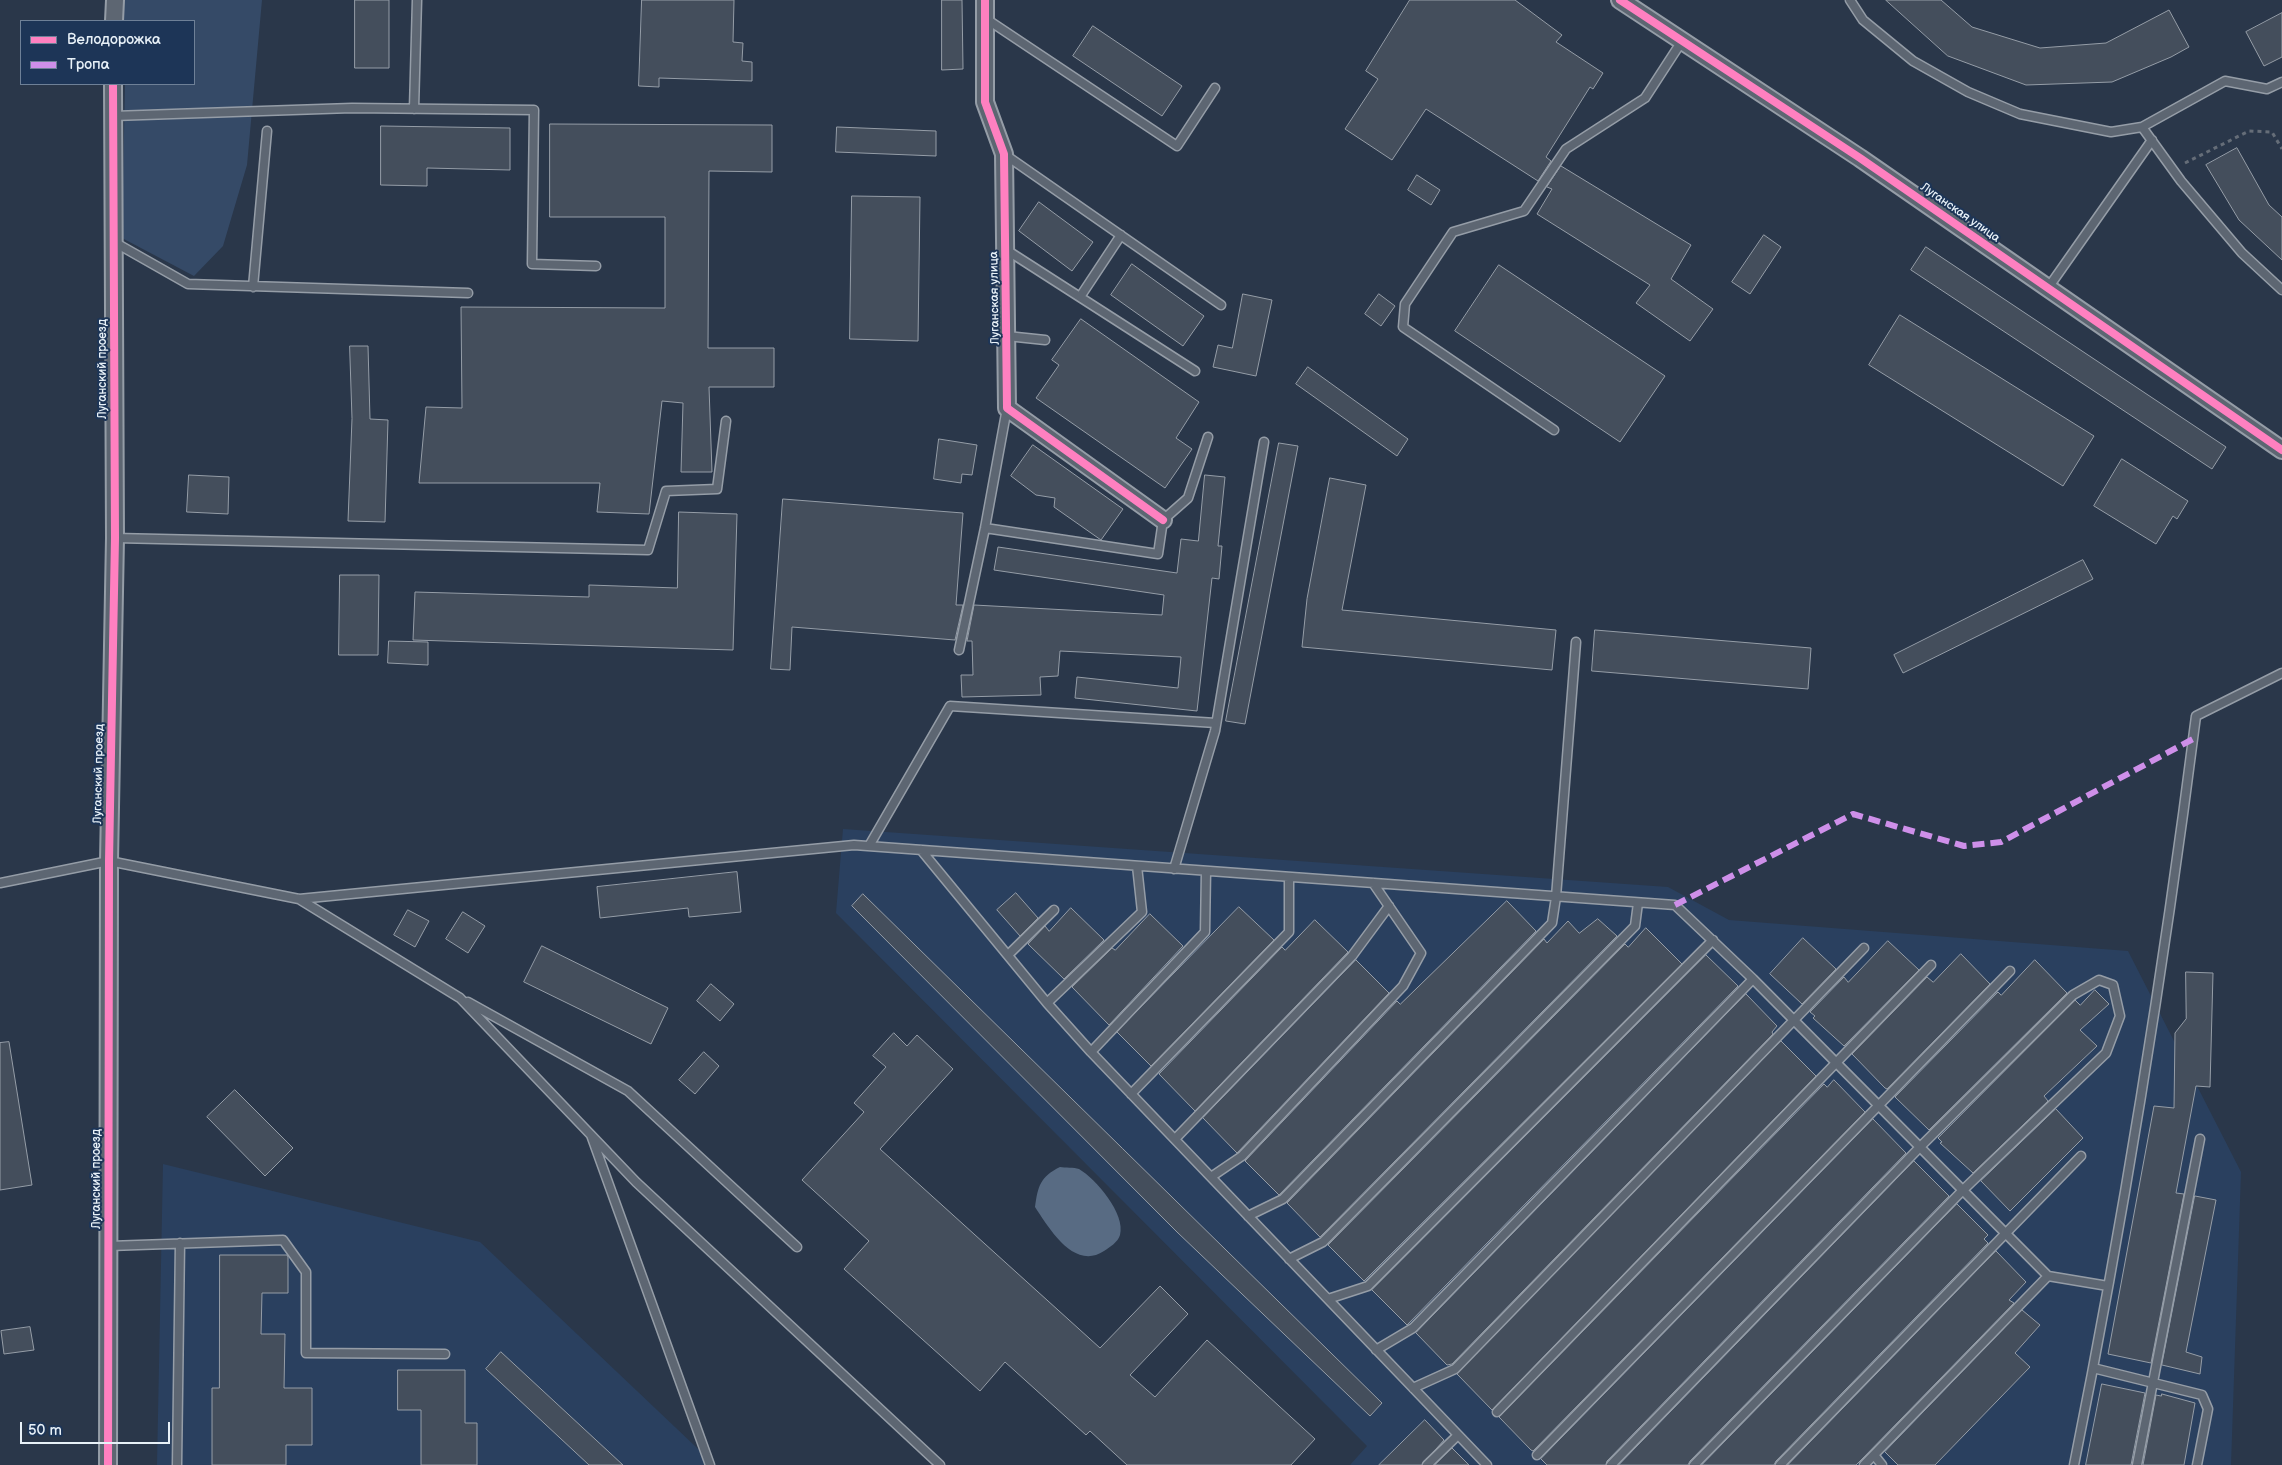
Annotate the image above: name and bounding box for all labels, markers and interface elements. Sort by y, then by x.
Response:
legend [20,20,195,85]
text: Велодорожка [67,30,161,49]
text: Тропа [67,55,110,74]
street label: Луганская улица [1917,180,2003,246]
street label: Луганская улица [987,251,1003,345]
street label: Луганский проезд [96,319,110,419]
street label: Луганский проезд [91,724,107,824]
street label: Луганский проезд [90,1129,104,1229]
scale bar [22,1412,172,1444]
text: 50 m [28,1421,62,1440]

